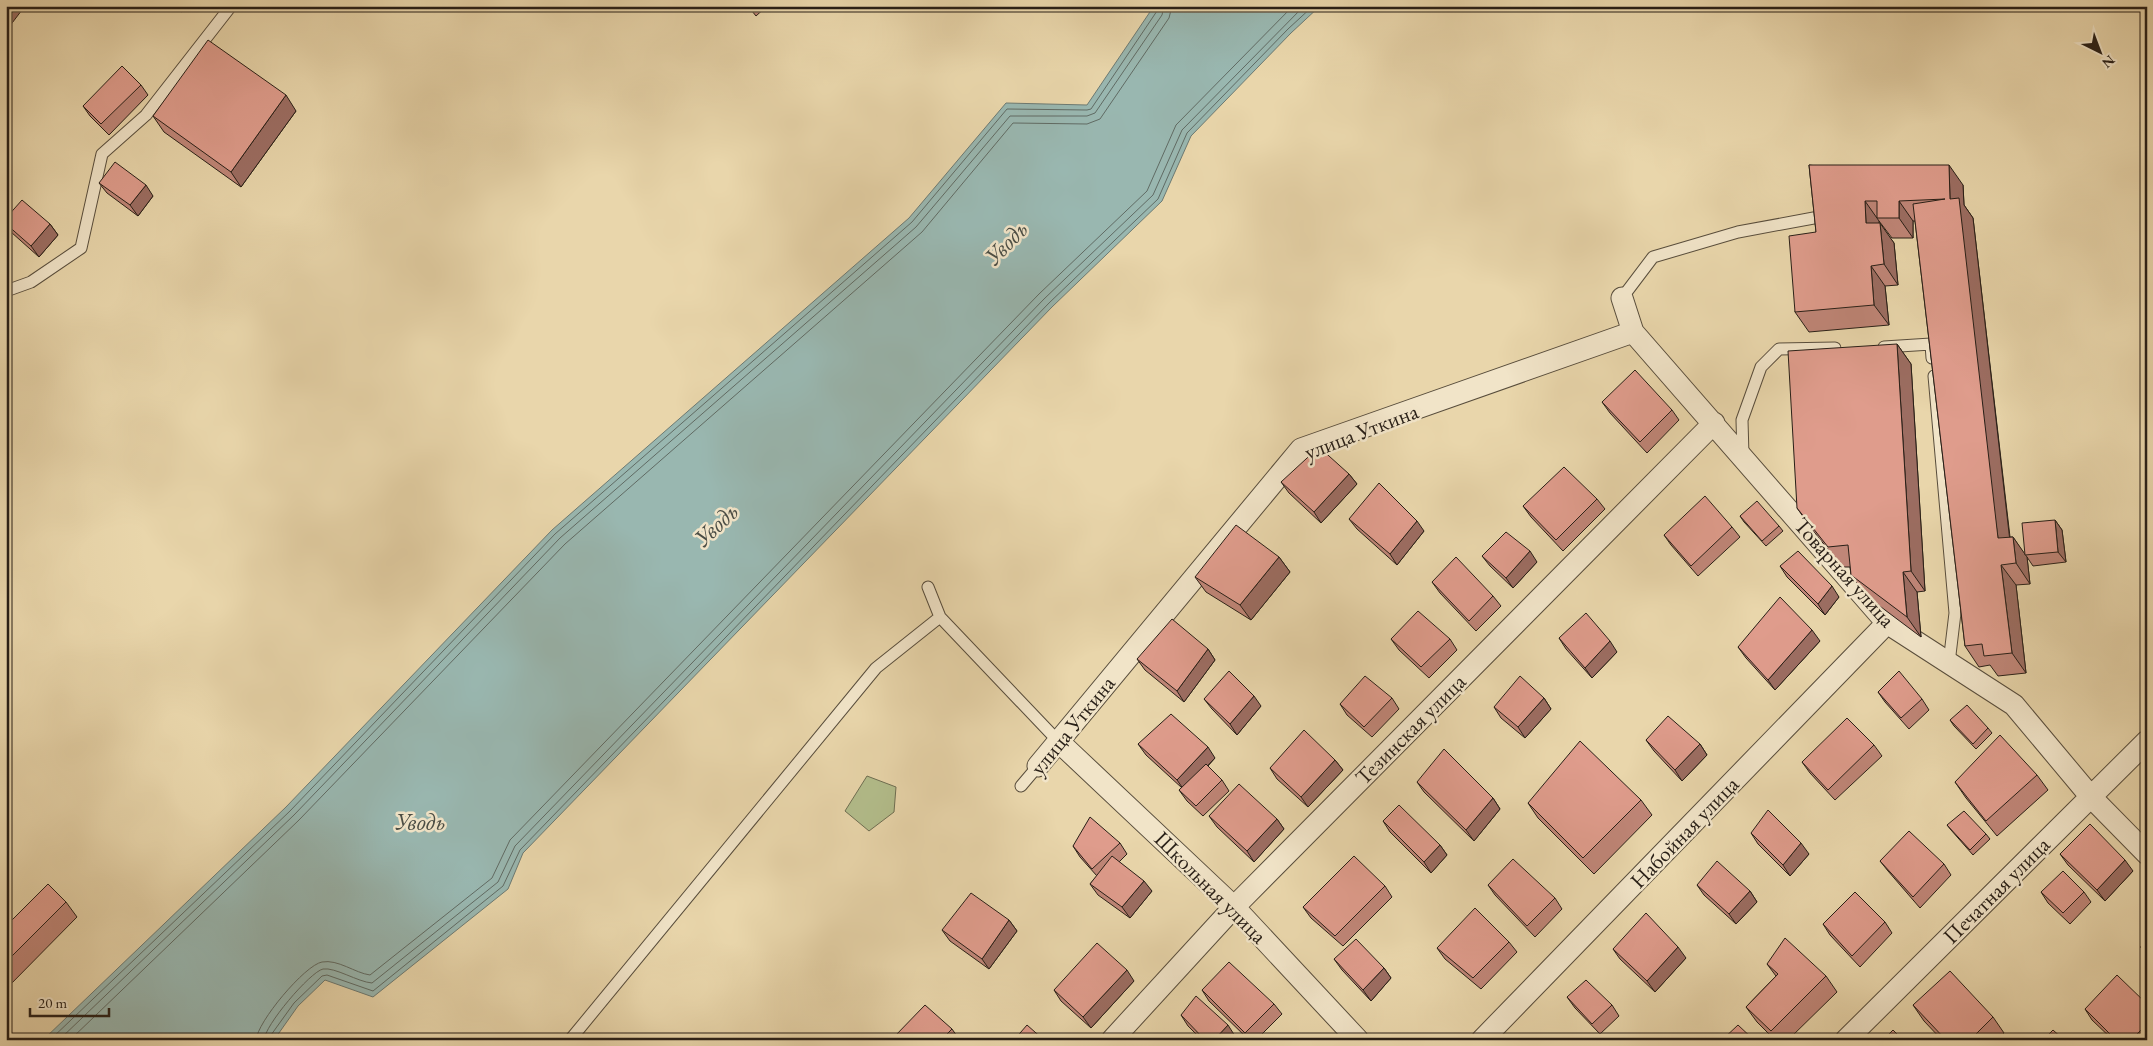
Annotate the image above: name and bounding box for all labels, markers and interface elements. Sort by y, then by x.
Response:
north arrow [2076,28,2126,78]
text: N [2098,51,2119,73]
water label: Уводь [977,214,1034,272]
street label: улица Уткина [1300,396,1423,466]
water label: Уводь [687,496,745,553]
street label: Товарная улица [1787,511,1902,634]
street label: Тезинская улица [1349,667,1472,791]
street label: улица Уткина [1023,669,1122,781]
street label: Набойная улица [1624,770,1745,895]
water label: Уводь [395,806,445,837]
street label: Школьная улица [1148,825,1273,950]
street label: Печатная улица [1936,830,2056,950]
scale bar [30,986,109,1018]
text: 20 m [38,993,67,1012]

